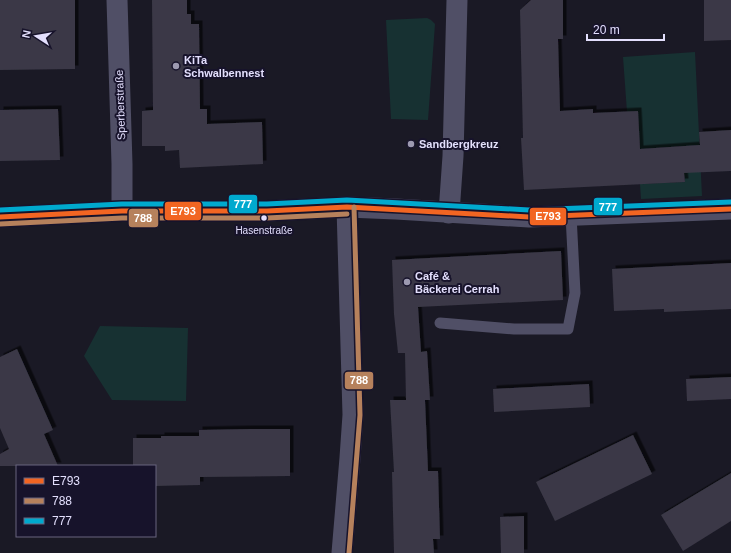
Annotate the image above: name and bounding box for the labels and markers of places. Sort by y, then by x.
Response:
place label: KiTa Schwalbennest [184,54,264,79]
marker: KiTa Schwalbennest [171,61,181,71]
place label: Sandbergkreuz [419,138,499,150]
marker: Sandbergkreuz [406,139,416,149]
marker: Hasenstraße [259,213,269,223]
place label: Hasenstraße [235,225,293,236]
place label: Café & Bäckerei Cerrah [415,270,500,295]
marker: Café & Bäckerei Cerrah [402,277,412,287]

